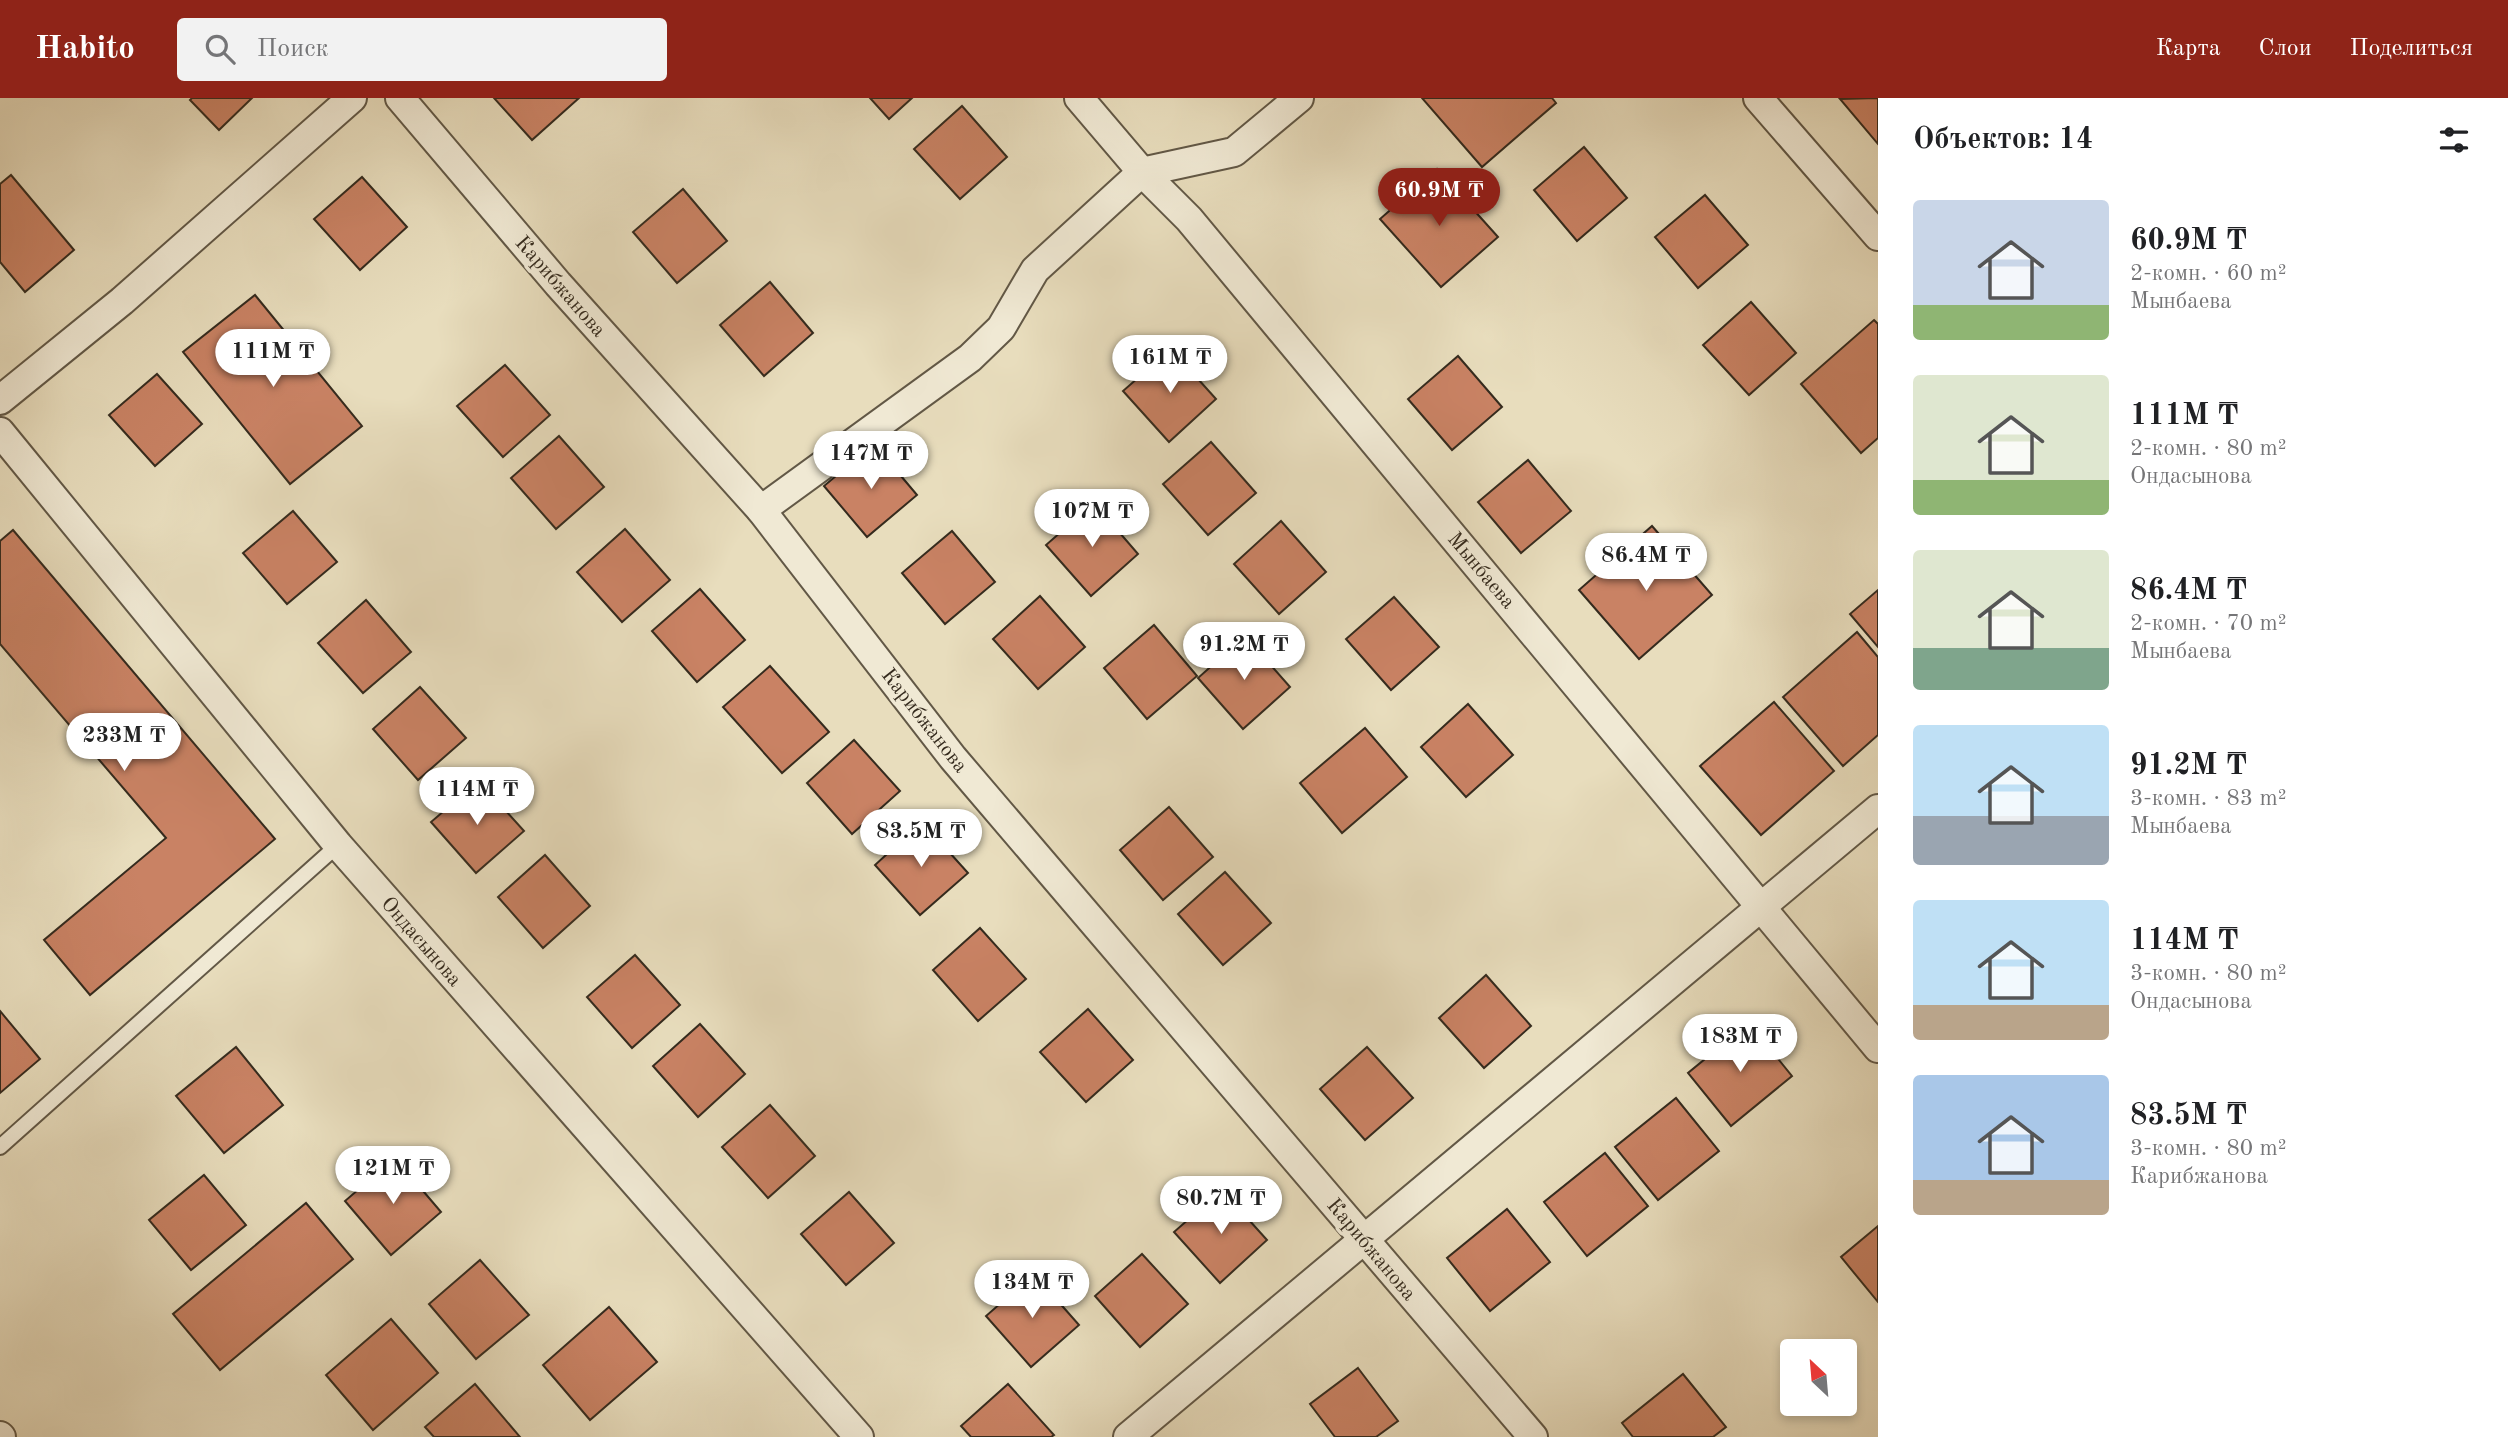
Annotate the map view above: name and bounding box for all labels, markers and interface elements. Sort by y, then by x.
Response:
search box [177,18,667,81]
icon: search [201,30,239,68]
text: Habito [35,33,135,66]
text: Поиск [257,36,329,62]
text: Карта [2156,37,2221,61]
text: Слои [2259,37,2312,61]
text: Поделиться [2350,37,2473,61]
icon: filters [2435,121,2473,159]
text: Объектов: 14 [1913,125,2093,155]
pin: 60.9M ₸ [1374,169,1504,228]
text: 60.9M ₸ [1394,179,1484,202]
text: 60.9M ₸ [2130,226,2247,256]
icon: home [1969,228,2053,312]
street label: Карибжанова [511,233,609,341]
text: 2-комн. · 60 m² [2130,262,2287,285]
text: Мынбаева [2130,290,2232,313]
pin: 111M ₸ [216,330,330,389]
pin: 161M ₸ [1113,336,1227,395]
text: 111M ₸ [231,340,315,363]
text: 161M ₸ [1128,346,1212,369]
text: 111M ₸ [2130,401,2239,431]
icon: home [1969,403,2053,487]
pin: 147M ₸ [814,432,928,491]
text: 2-комн. · 80 m² [2130,437,2287,460]
text: 147M ₸ [829,442,913,465]
text: Ондасынова [2130,465,2252,488]
pin: 107M ₸ [1035,490,1149,549]
text: 107M ₸ [1050,500,1134,523]
street label: Мынбаева [1443,529,1519,613]
pin: 86.4M ₸ [1581,533,1711,593]
text: 86.4M ₸ [1601,544,1691,567]
text: 86.4M ₸ [2130,576,2247,606]
icon: home [1969,578,2053,662]
text: 2-комн. · 70 m² [2130,612,2287,635]
pin: 91.2M ₸ [1179,622,1309,682]
text: 91.2M ₸ [1199,633,1289,656]
text: Мынбаева [2130,640,2232,663]
street label: Карибжанова [877,665,971,777]
pin: 233M ₸ [67,714,181,773]
text: 233M ₸ [82,724,166,747]
text: 91.2M ₸ [2130,751,2247,781]
icon: home [1969,753,2053,837]
pin: 114M ₸ [420,768,534,827]
text: 114M ₸ [435,778,519,801]
text: 3-комн. · 83 m² [2130,787,2287,810]
pin: 83.5M ₸ [856,810,986,869]
text: Мынбаева [2130,815,2232,838]
text: 83.5M ₸ [876,820,966,843]
street label: Ондасынова [376,893,465,991]
text: 114M ₸ [2130,926,2239,956]
icon: home [1969,928,2053,1012]
text: 3-комн. · 80 m² [2130,962,2287,985]
text: Ондасынова [2130,990,2252,1013]
pin: 183M ₸ [1683,1014,1797,1074]
text: 183M ₸ [1698,1025,1782,1048]
text: 83.5M ₸ [2130,1101,2247,1131]
icon: home [1969,1103,2053,1187]
text: 3-комн. · 80 m² [2130,1137,2287,1160]
pin: 121M ₸ [336,1146,450,1206]
text: 121M ₸ [351,1157,435,1180]
text: Карибжанова [2130,1165,2268,1188]
pin: 80.7M ₸ [1156,1176,1286,1236]
text: 80.7M ₸ [1176,1187,1266,1210]
street label: Карибжанова [1322,1195,1419,1305]
pin: 134M ₸ [975,1260,1089,1320]
text: 134M ₸ [990,1271,1074,1294]
north arrow [1780,1339,1857,1416]
map controls [1780,1339,1857,1416]

